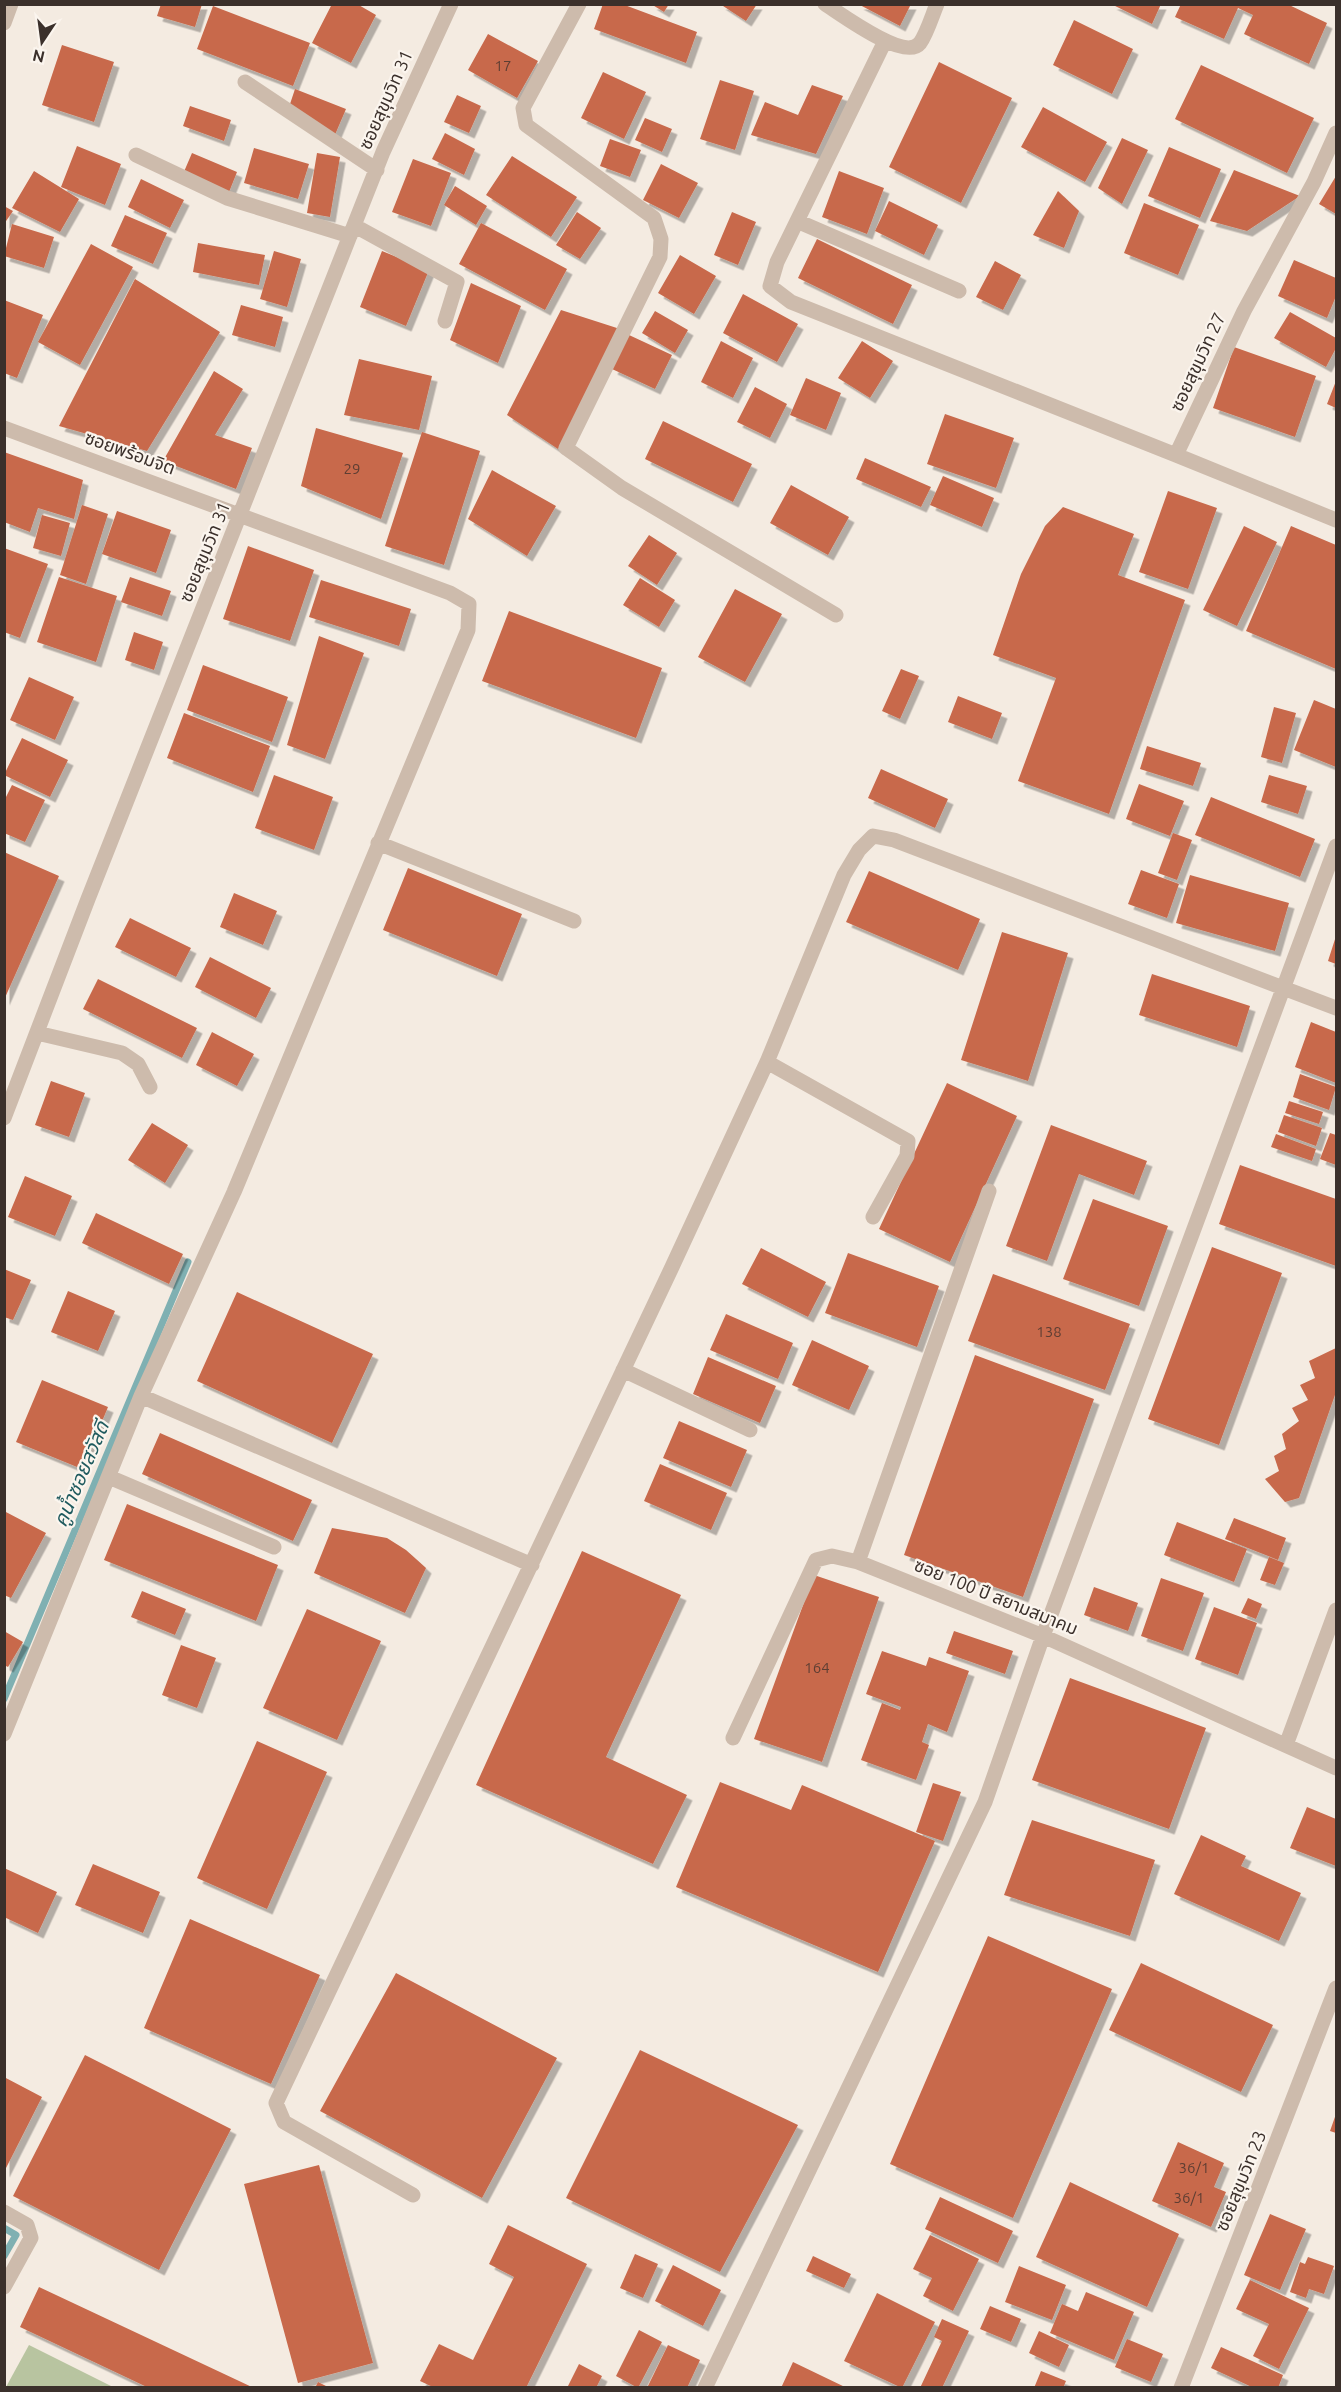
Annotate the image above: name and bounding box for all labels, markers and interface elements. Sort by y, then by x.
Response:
north arrow [12,12,72,72]
text: N [31,47,46,67]
street label: ซอยสุขุมวิท 31 [354,47,418,153]
house number: 17 [495,57,511,74]
street label: ซอยสุขุมวิท 27 [1166,309,1230,415]
street label: ซอยพร้อมจิต [82,426,178,478]
house number: 29 [344,460,360,477]
street label: ซอยสุขุมวิท 31 [175,499,235,605]
house number: 138 [1036,1323,1062,1340]
water label: คูน้ำซอยสวัสดี [46,1414,116,1531]
street label: ซอย 100 ปี สยามสมาคม [912,1554,1081,1638]
house number: 164 [804,1659,830,1676]
street label: ซอยสุขุมวิท 23 [1211,2128,1271,2234]
house number: 36/1 [1179,2159,1209,2176]
house number: 36/1 [1174,2189,1204,2206]

